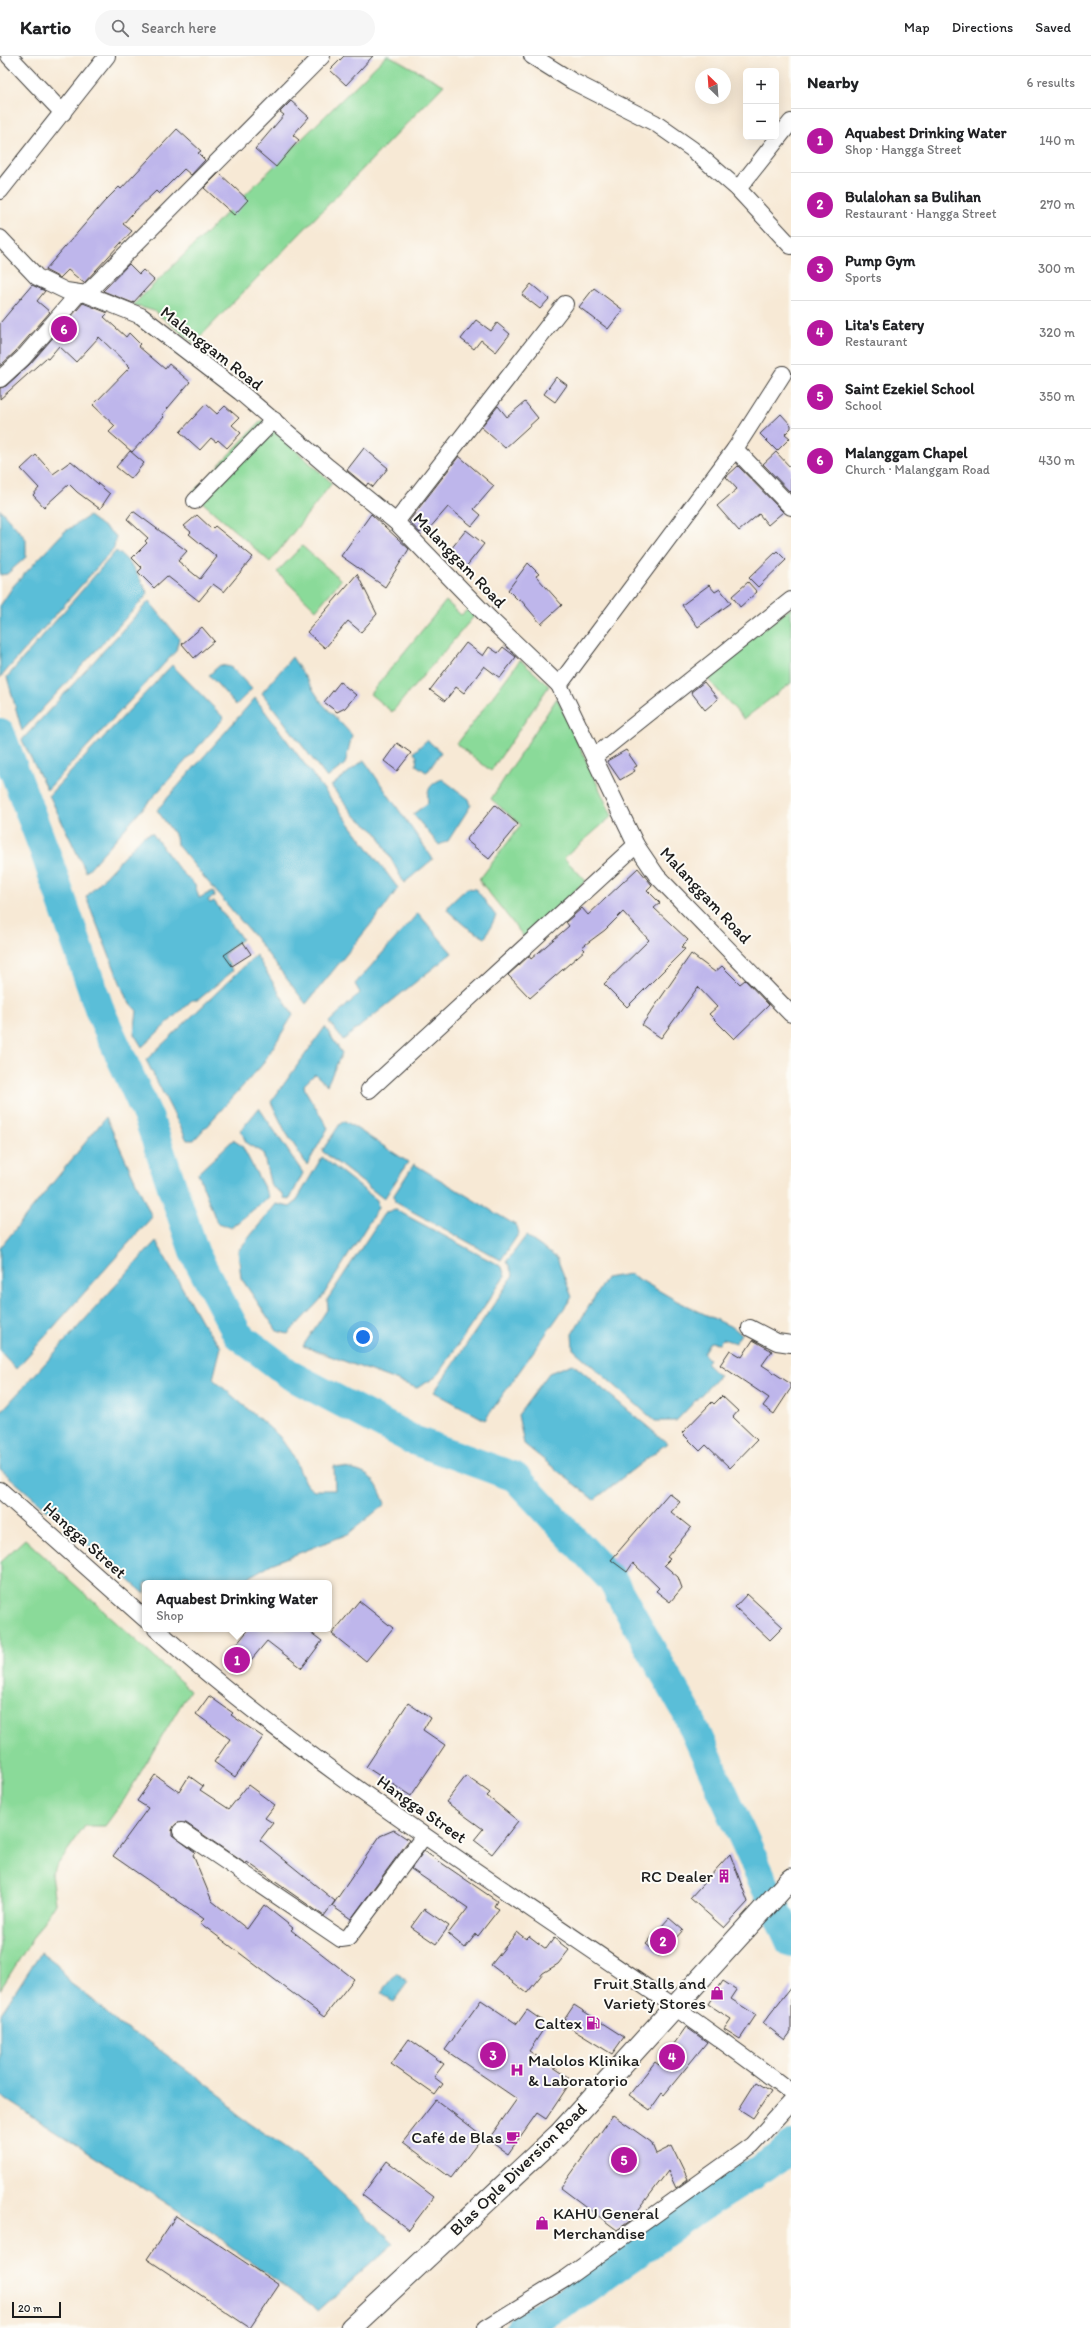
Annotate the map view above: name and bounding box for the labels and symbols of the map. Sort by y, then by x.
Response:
north arrow [695,68,731,104]
street label: Malanggam Road [157,302,268,395]
pin: 6 [51,314,77,344]
street label: Malanggam Road [409,508,511,612]
street label: Malanggam Road [656,843,756,948]
your location [353,1327,373,1347]
street label: Hangga Street [39,1497,131,1583]
pin: 1 [224,1645,250,1675]
street label: Hangga Street [373,1771,471,1847]
place label: RC Dealer [641,1866,714,1886]
building icon: RC Dealer [716,1868,732,1884]
pin: 2 [650,1926,676,1956]
place label: Fruit Stalls and Variety Stores [593,1973,706,2013]
shop icon: Fruit Stalls and Variety Stores [709,1985,725,2001]
place label: Caltex [535,2013,583,2033]
fuel station icon: Caltex [585,2015,601,2031]
pin: 3 [480,2040,506,2070]
pin: 4 [659,2042,685,2072]
place label: Malolos Klinika & Laboratorio [528,2050,640,2090]
hospital icon: Malolos Klinika & Laboratorio [509,2062,525,2078]
street label: Blas Ople Diversion Road [445,2098,591,2240]
place label: Café de Blas [411,2127,502,2147]
cafe icon: Café de Blas [505,2129,521,2145]
pin: 5 [611,2145,637,2175]
place label: KAHU General Merchandise [553,2203,659,2243]
shop icon: KAHU General Merchandise [534,2215,550,2231]
scale bar [12,2300,61,2319]

